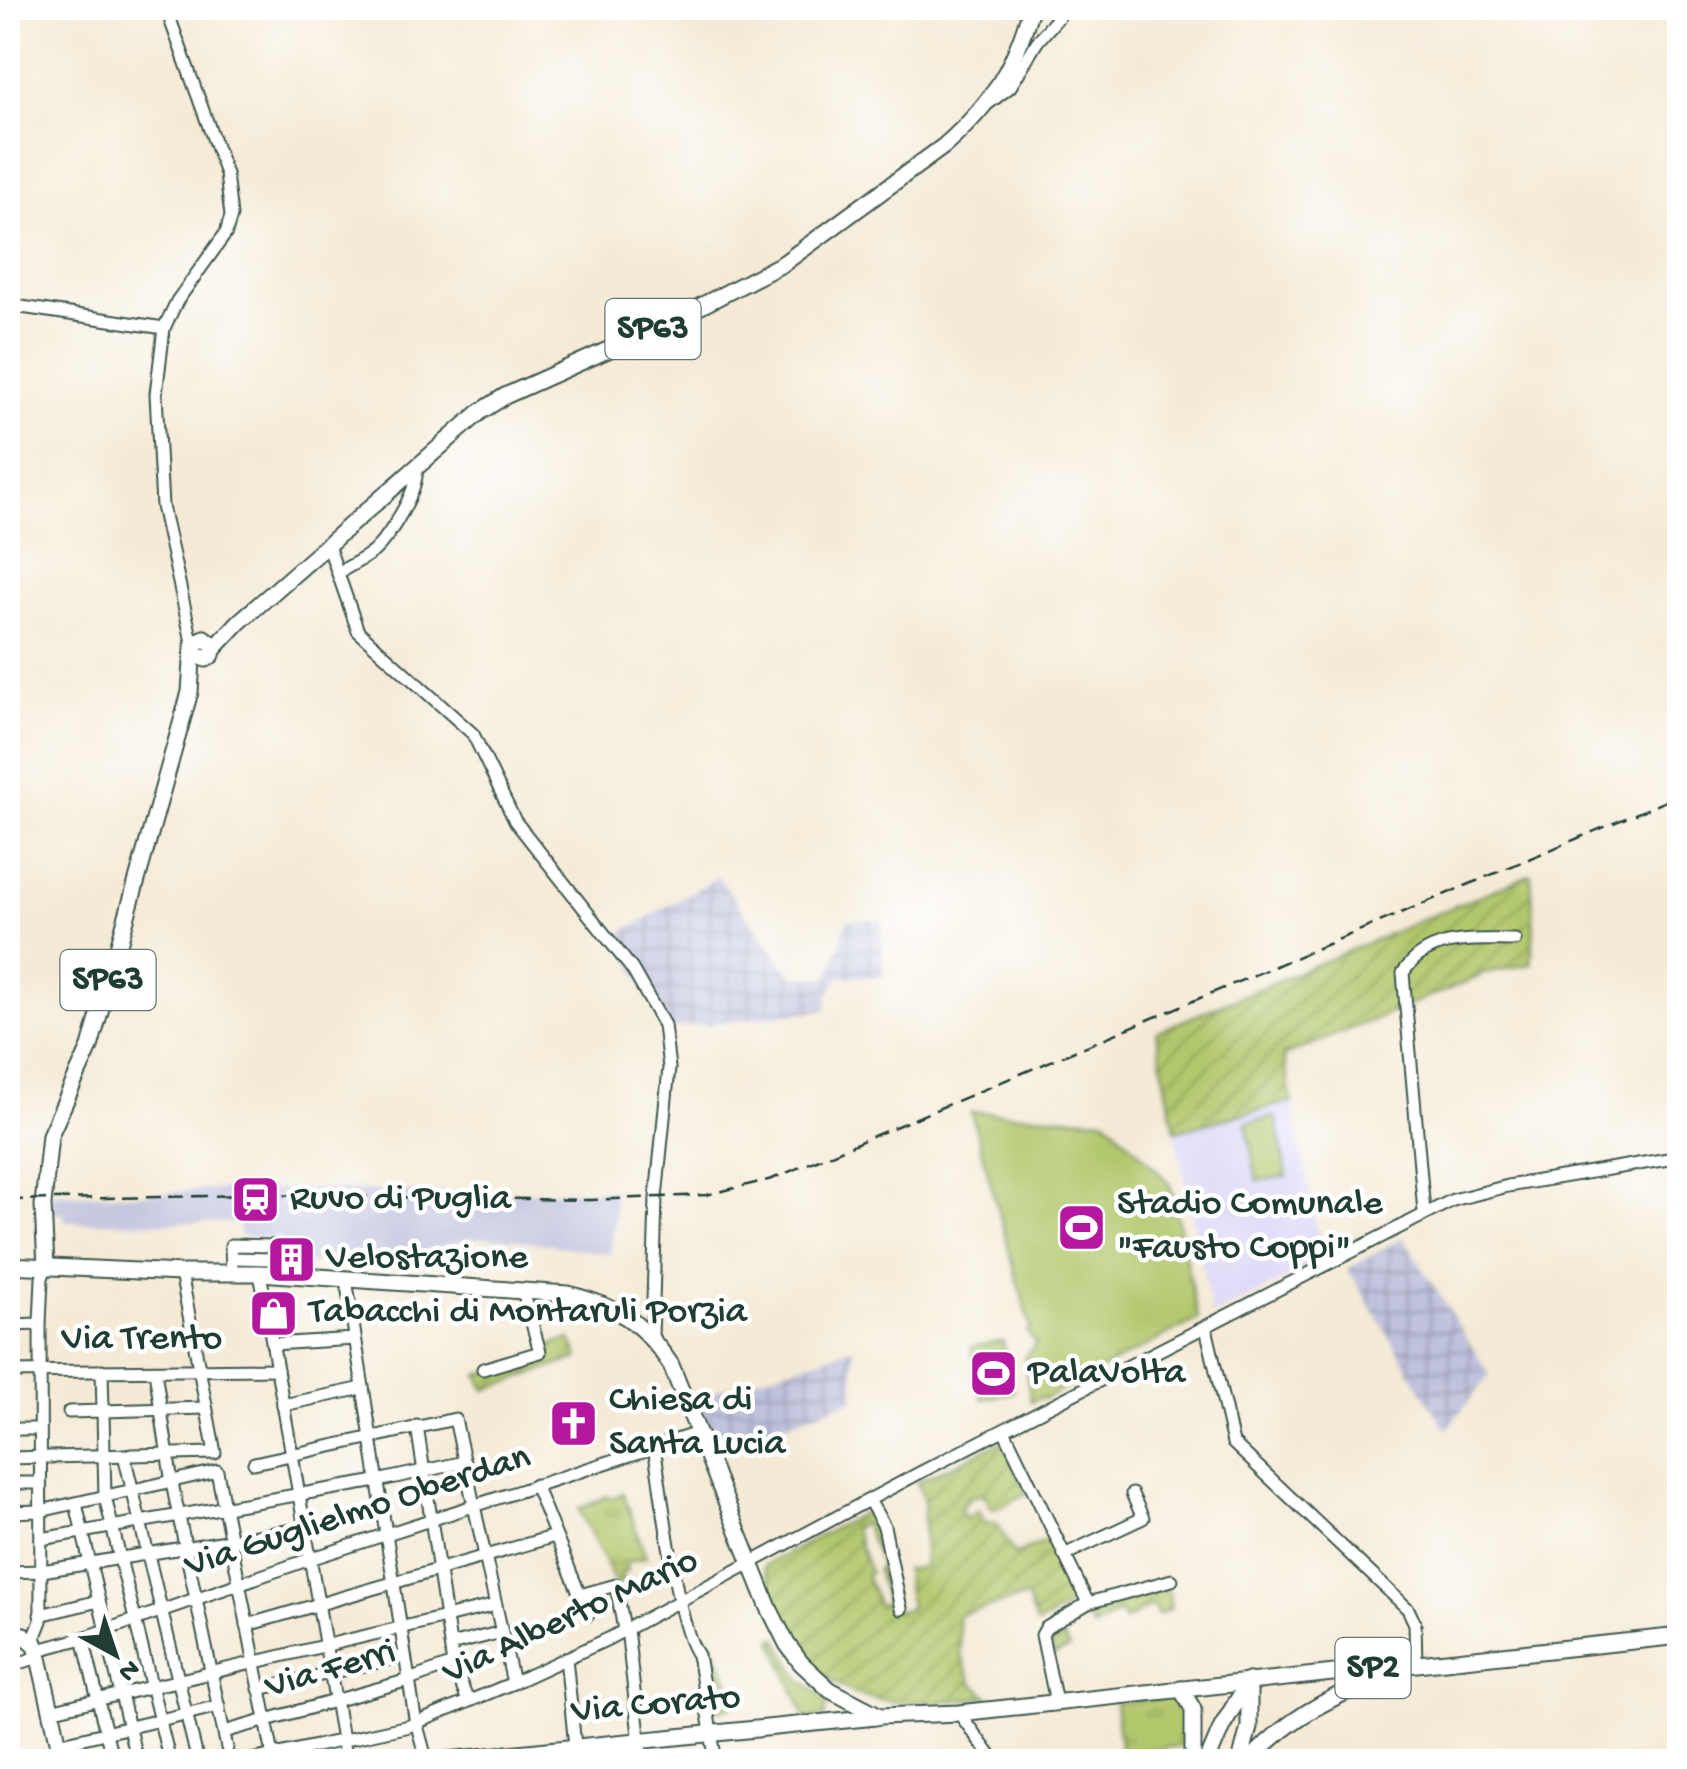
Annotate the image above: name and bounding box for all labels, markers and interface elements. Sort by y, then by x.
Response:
road number: SP63 [606,299,700,359]
road number: SP63 [61,950,156,1010]
station icon: Ruvo di Puglia [229,1174,281,1226]
place label: Ruvo di Puglia [290,1178,513,1222]
place label: Stadio Comunale "Fausto Coppi" [1117,1183,1383,1271]
sports icon: Stadio Comunale "Fausto Coppi" [1056,1201,1108,1253]
building icon: Velostazione [265,1233,317,1285]
place label: Velostazione [325,1237,528,1281]
shop icon: Tabacchi di Montaruli Porzia [248,1287,300,1339]
place label: Tabacchi di Montaruli Porzia [307,1291,749,1335]
street label: Via Trento [61,1318,222,1362]
sports icon: PalaVolta [967,1348,1019,1400]
place label: PalaVolta [1027,1352,1187,1396]
place label: Chiesa di Santa Lucia [609,1379,787,1467]
church icon: Chiesa di Santa Lucia [548,1397,600,1449]
street label: Via Guglielmo Oberdan [179,1436,536,1590]
street label: Via Alberto Mario [436,1540,706,1697]
north arrow [65,1604,165,1704]
street label: Via Ferri [260,1631,401,1711]
road number: SP2 [1336,1638,1410,1698]
text: N [111,1651,146,1688]
street label: Via Corato [569,1677,742,1735]

